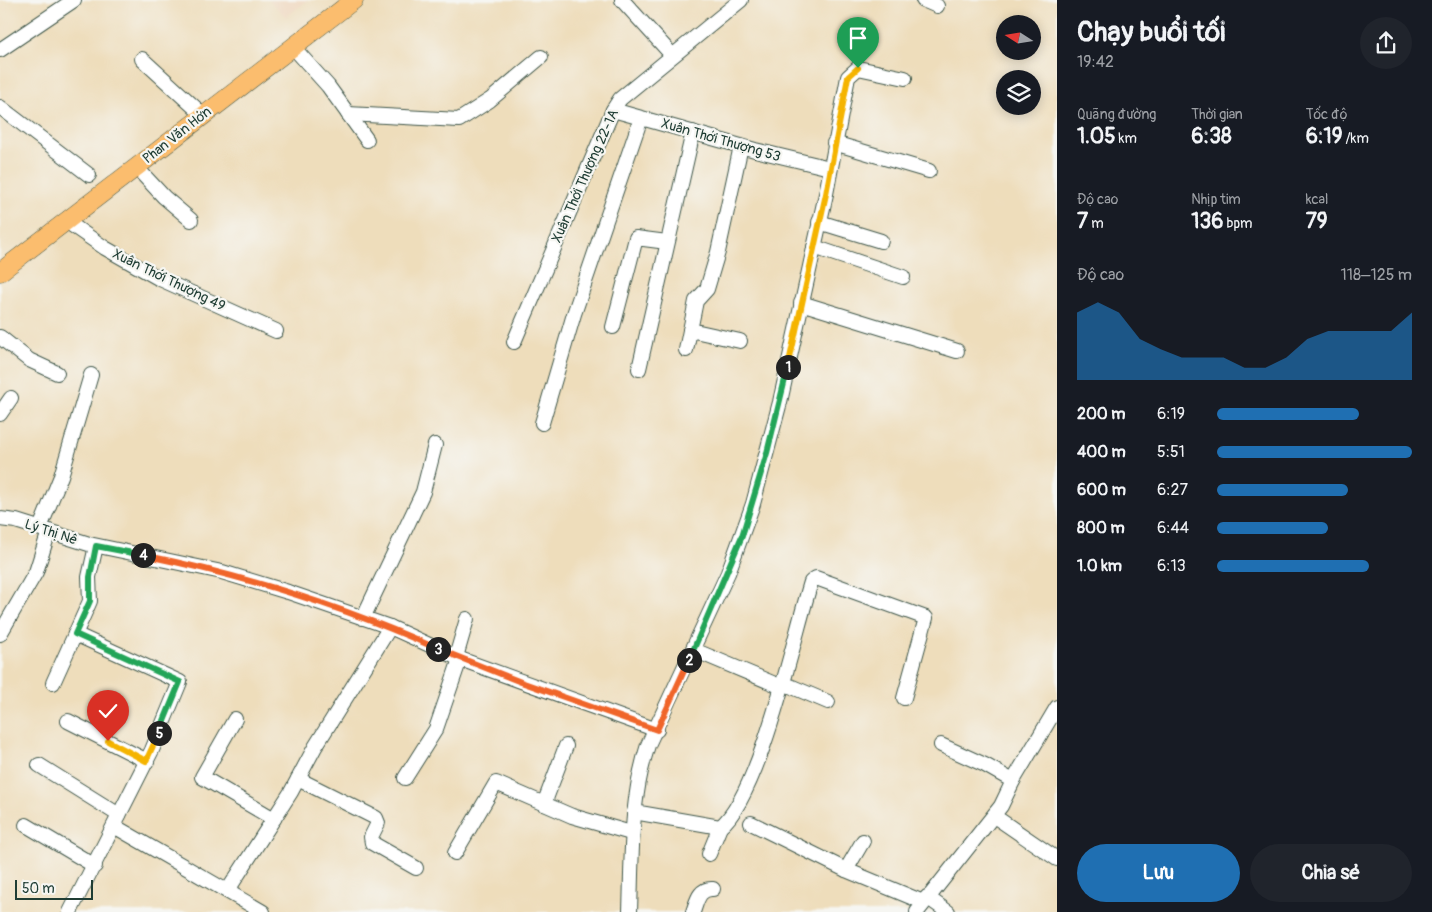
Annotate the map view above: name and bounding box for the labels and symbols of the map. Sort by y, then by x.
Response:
north arrow [996,15,1041,60]
pin [837,17,879,68]
street label: Phan Văn Hớn [139,103,215,167]
street label: Xuân Thới Thượng 22-1A [548,107,622,245]
street label: Xuân Thới Thượng 53 [659,115,783,165]
street label: Xuân Thới Thượng 49 [110,245,228,315]
pin: 1 [776,354,800,380]
street label: Lý Thị Nê [22,515,80,549]
pin: 4 [130,542,156,568]
pin: 3 [426,636,450,662]
pin: 2 [676,648,702,672]
pin [87,690,129,741]
pin: 5 [146,720,172,746]
scale bar [15,877,92,900]

